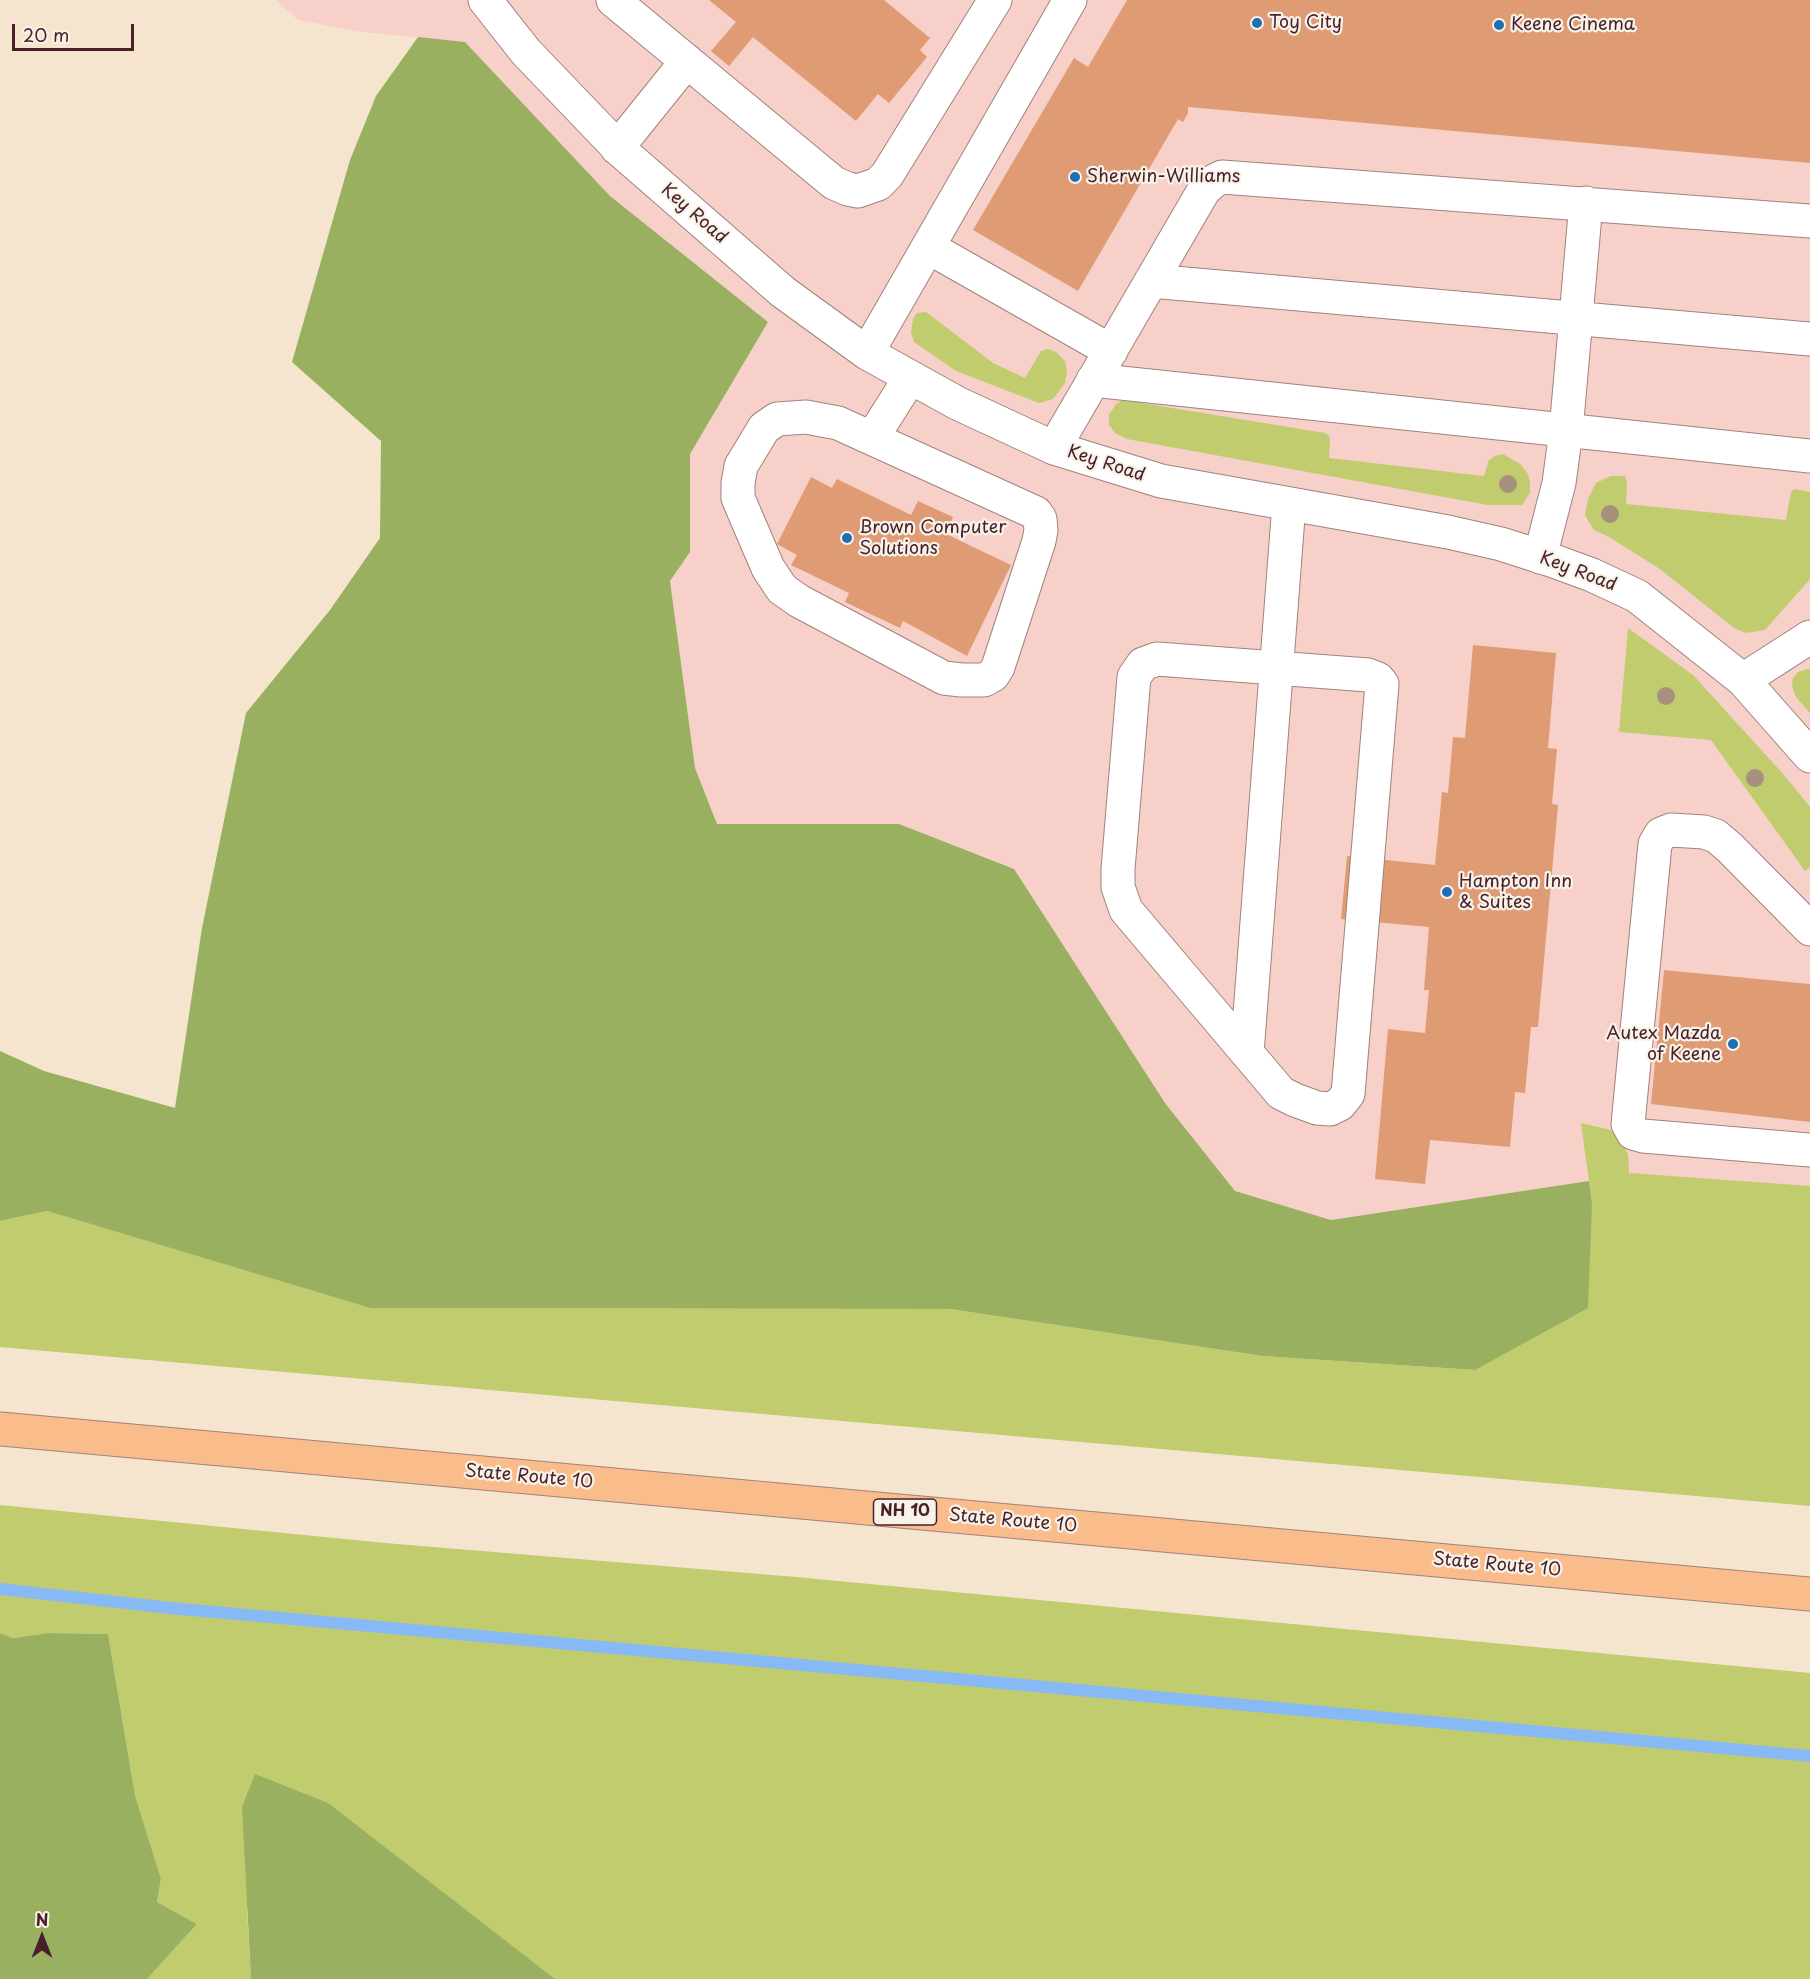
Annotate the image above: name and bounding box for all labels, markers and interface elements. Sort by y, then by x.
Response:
scale bar [15,12,136,50]
place label: Toy City [1269,12,1342,34]
place label: Keene Cinema [1511,14,1635,36]
marker: Toy City [1250,16,1264,30]
marker: Keene Cinema [1492,18,1506,32]
text: 20 m [23,21,69,48]
place label: Sherwin-Williams [1087,166,1240,188]
marker: Sherwin-Williams [1068,170,1082,184]
street label: Key Road [656,179,732,249]
street label: Key Road [1064,441,1148,487]
place label: Brown Computer Solutions [859,517,1007,560]
marker: Brown Computer Solutions [840,531,854,545]
street label: Key Road [1537,547,1619,597]
place label: Hampton Inn & Suites [1459,871,1572,914]
marker: Hampton Inn & Suites [1440,885,1454,899]
place label: Autex Mazda of Keene [1606,1023,1721,1066]
marker: Autex Mazda of Keene [1726,1037,1740,1051]
street label: State Route 10 [464,1461,594,1493]
road number: NH 10 [874,1499,936,1525]
street label: State Route 10 [948,1505,1078,1537]
street label: State Route 10 [1432,1549,1562,1581]
north arrow [12,1907,72,1967]
text: N [36,1907,48,1931]

